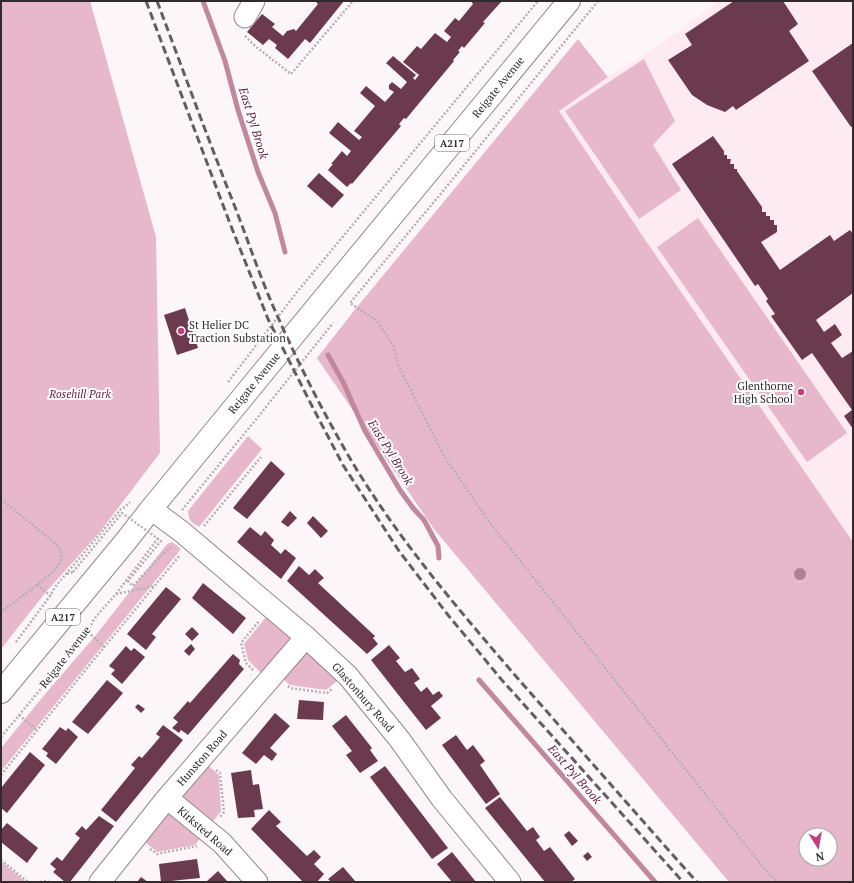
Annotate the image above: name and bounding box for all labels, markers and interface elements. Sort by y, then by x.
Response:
street label: Reigate Avenue [469,53,527,121]
water label: East Pyl Brook [236,84,272,161]
road number: A217 [435,135,469,151]
place label: St Helier DC Traction Substation [189,318,286,345]
marker: St Helier DC Traction Substation [176,326,186,336]
street label: Reigate Avenue [225,349,283,417]
place label: Glenthorne High School [734,379,793,406]
park label: Rosehill Park [48,387,111,401]
marker: Glenthorne High School [796,387,806,397]
water label: East Pyl Brook [364,416,417,488]
road number: A217 [46,609,80,625]
street label: Reigate Avenue [36,623,94,691]
street label: Glastonbury Road [329,659,397,735]
street label: Hunston Road [174,727,230,789]
water label: East Pyl Brook [544,740,605,807]
street label: Kirksted Road [175,803,235,859]
north arrow [798,827,838,867]
text: N [814,849,825,865]

